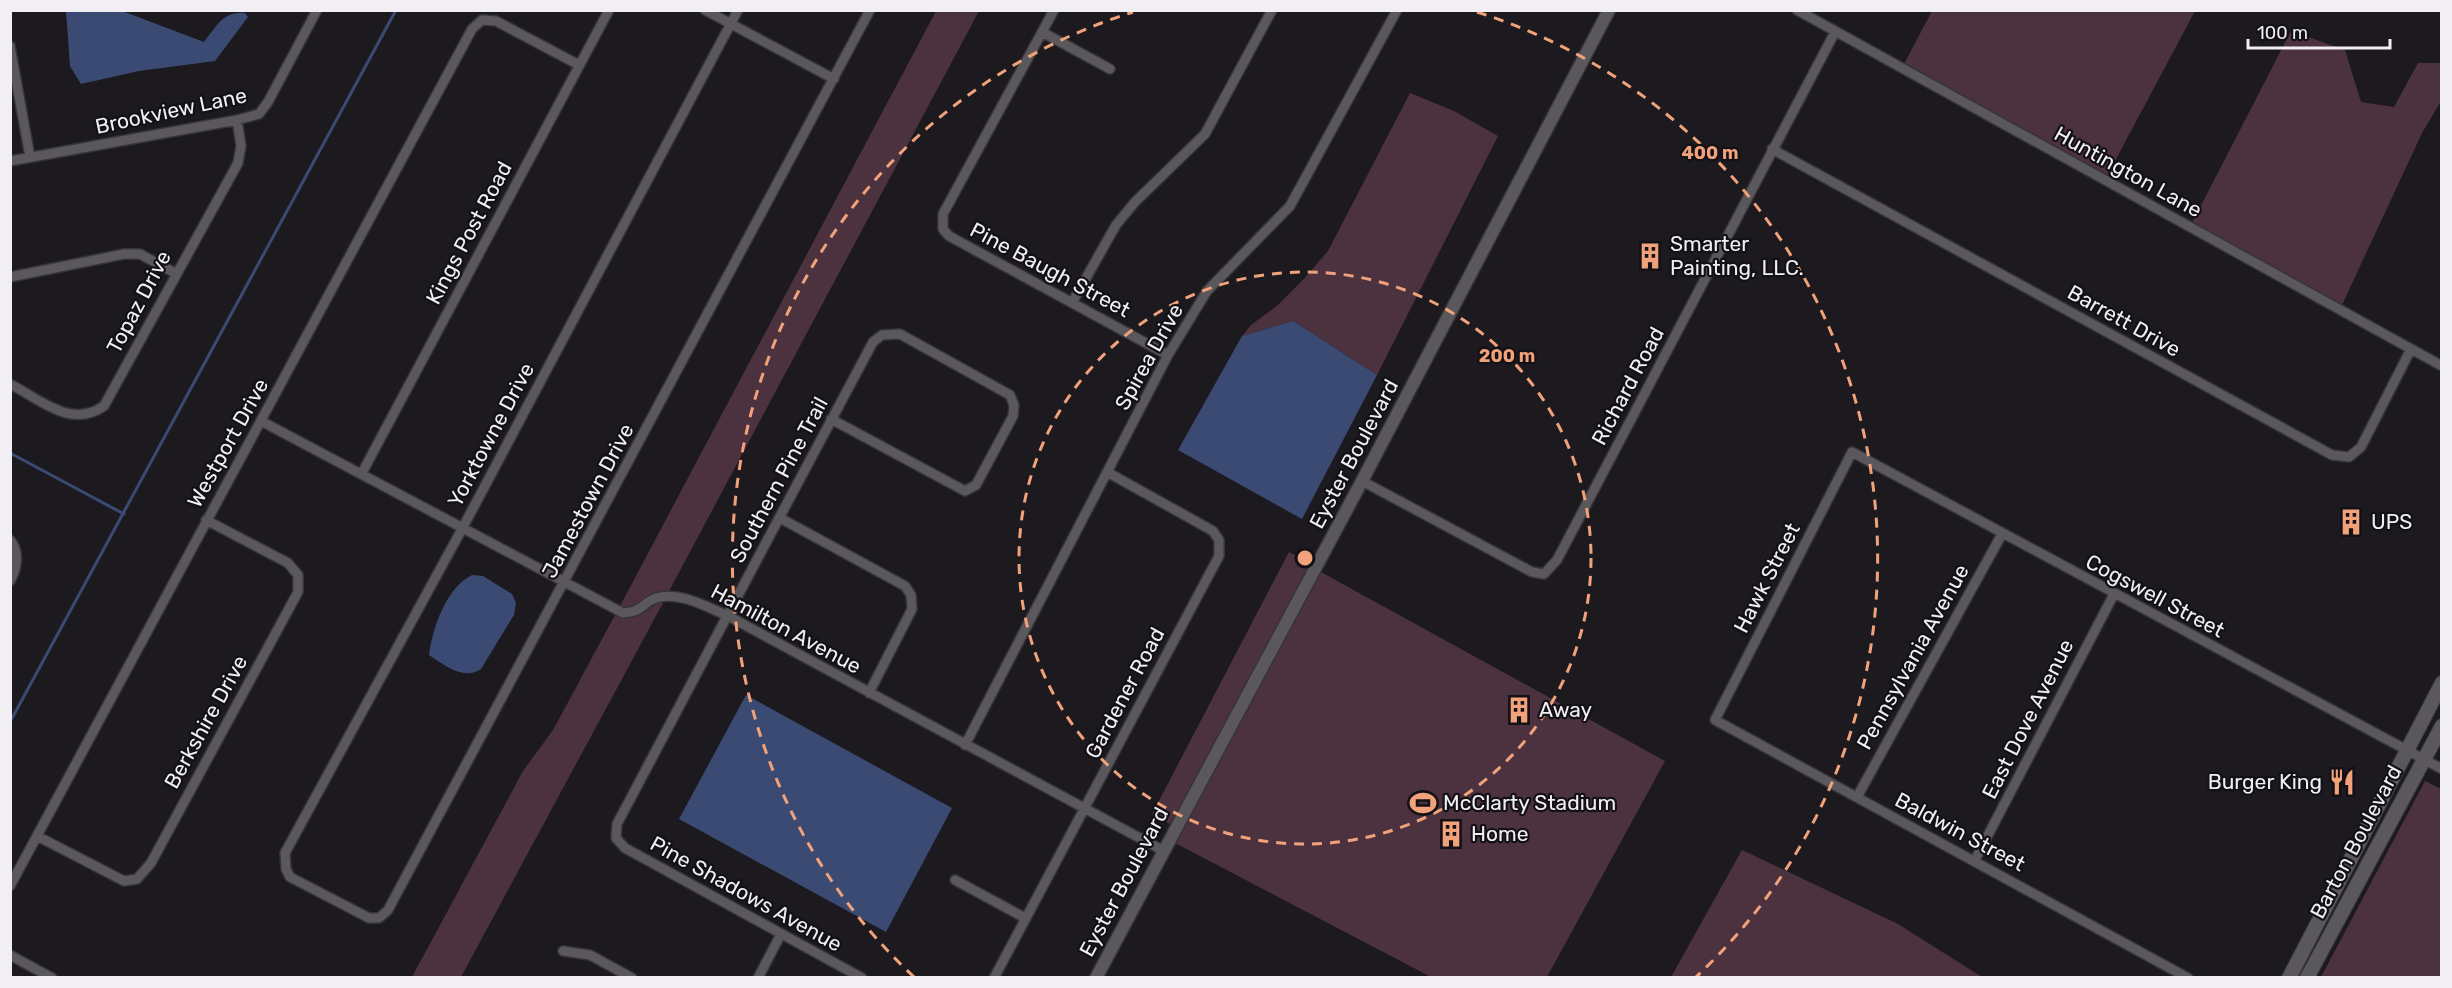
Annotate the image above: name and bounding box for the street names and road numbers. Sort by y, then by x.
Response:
street label: Brookview Lane [93,82,249,139]
street label: Huntington Lane [2050,121,2206,222]
street label: Kings Post Road [420,157,517,308]
street label: Pine Baugh Street [966,217,1135,322]
street label: Topaz Drive [101,246,176,357]
street label: Barrett Drive [2063,279,2185,362]
street label: Spirea Drive [1109,299,1188,414]
street label: Richard Road [1586,323,1669,449]
street label: Yorktowne Drive [442,358,539,511]
street label: Westport Drive [182,374,273,512]
street label: Eyster Boulevard [1304,375,1403,533]
street label: Southern Pine Trail [724,393,833,567]
street label: Jamestown Drive [536,419,639,582]
street label: Hawk Street [1728,519,1805,637]
street label: Cogswell Street [2082,549,2229,643]
street label: Pennsylvania Avenue [1851,560,1974,754]
street label: Hamilton Avenue [707,578,866,679]
street label: Gardener Road [1080,623,1170,763]
street label: East Dove Avenue [1977,635,2079,803]
street label: Berkshire Drive [159,651,252,793]
street label: Barton Boulevard [2305,761,2407,923]
street label: Baldwin Street [1891,787,2030,876]
street label: Eyster Boulevard [1074,803,1173,961]
street label: Pine Shadows Avenue [646,830,846,957]

